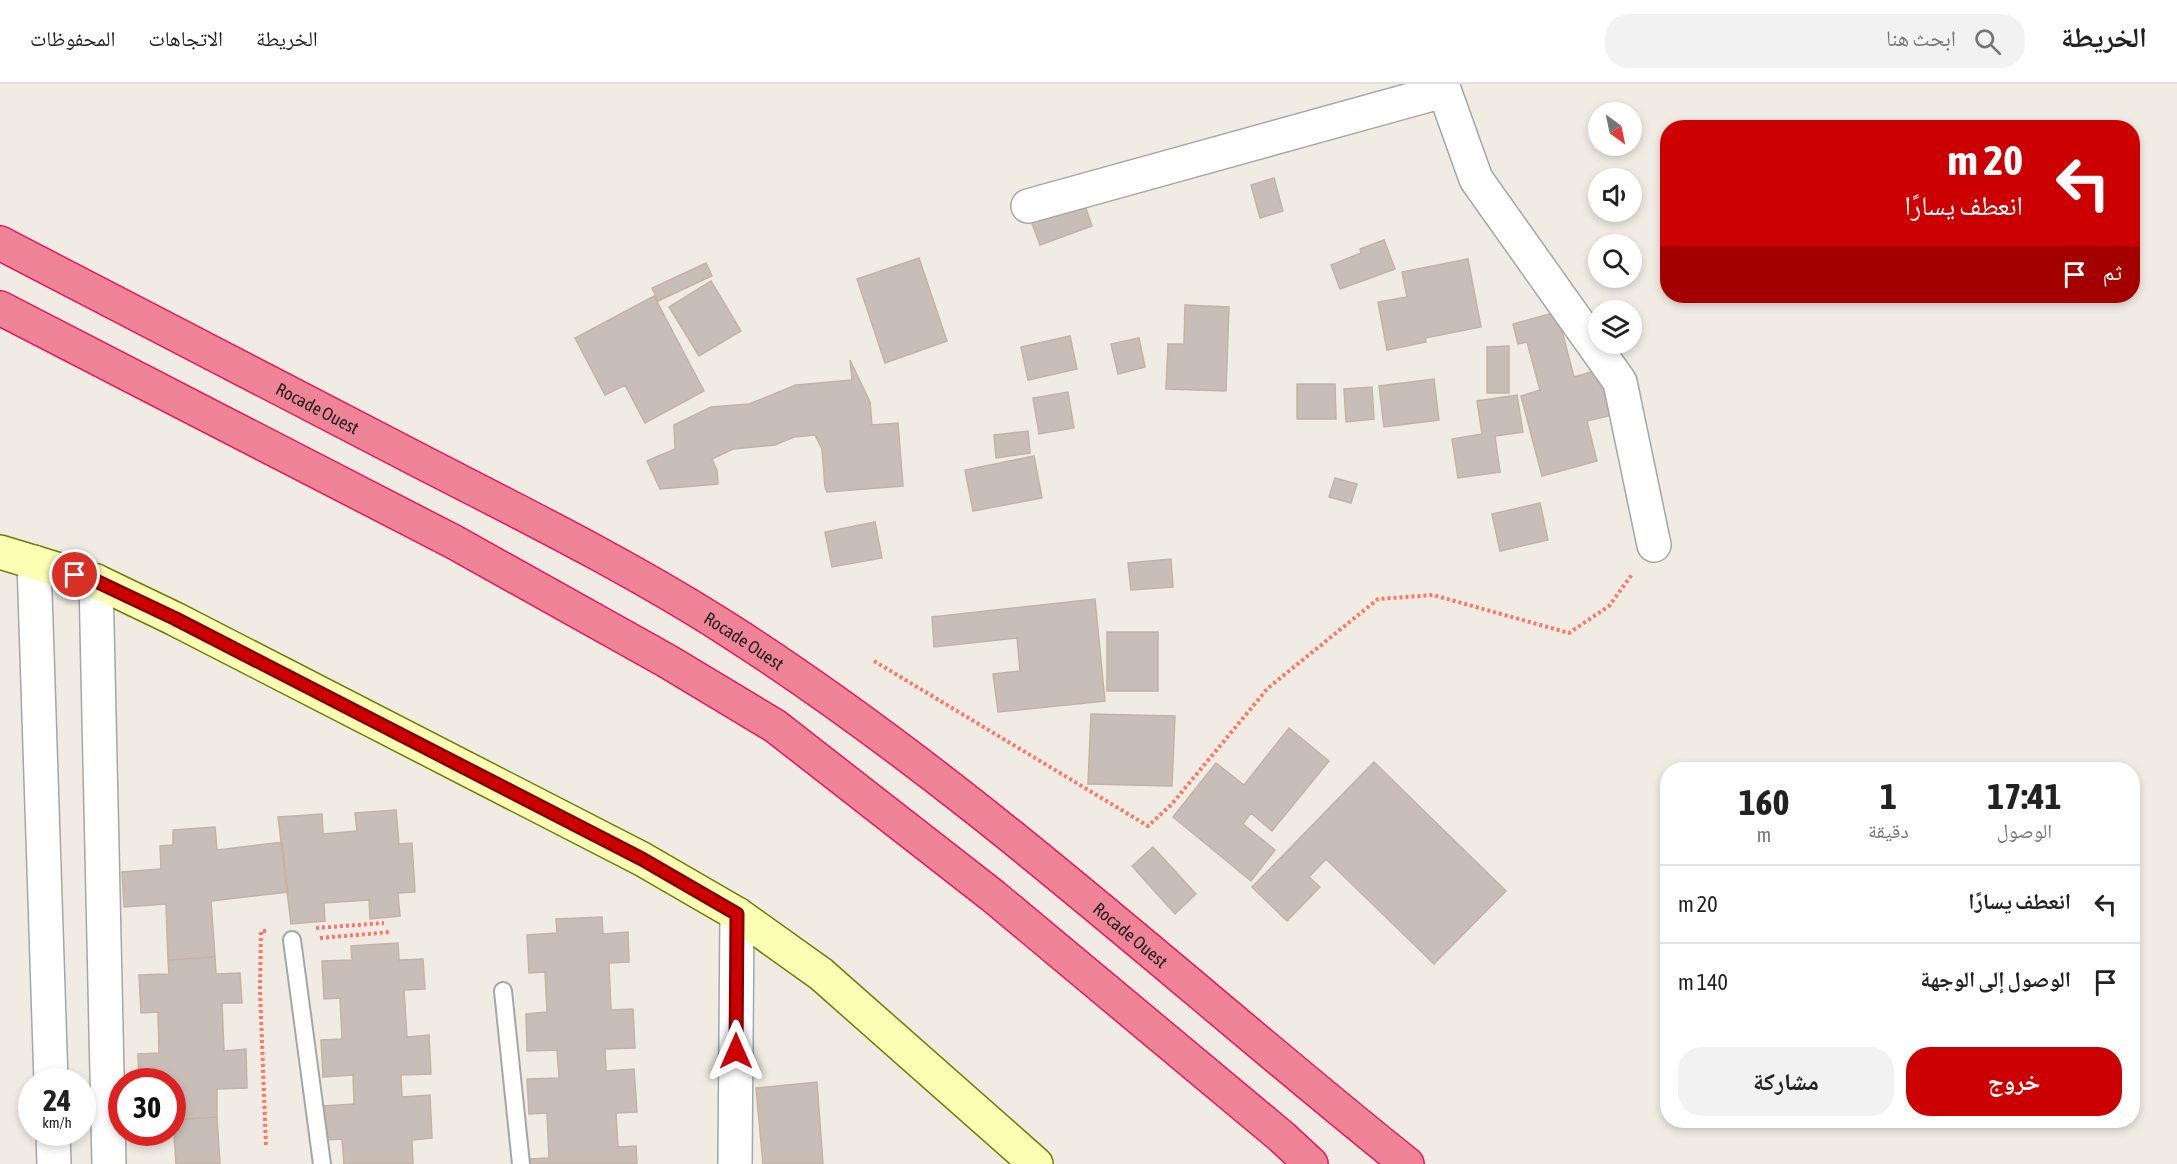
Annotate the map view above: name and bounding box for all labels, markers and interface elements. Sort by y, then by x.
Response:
search box [1605,14,2025,68]
text: الخريطة [2061,21,2147,53]
text: ابحث هنا [1886,25,1956,51]
icon: search [1971,25,2004,58]
text: المحفوظات [30,26,115,50]
text: الاتجاهات [148,26,223,50]
text: الخريطة [256,26,318,50]
north arrow [1588,102,1642,156]
map controls [1588,102,1642,354]
text: 20 m [1948,136,2023,184]
icon: left [2044,144,2122,222]
button: sound [1588,168,1642,222]
text: انعطف يسارًا [1904,190,2023,221]
button: search [1588,234,1642,288]
icon: arrive [2058,258,2091,291]
text: ثم [2103,259,2122,285]
button: layers [1588,300,1642,354]
street label: Rocade Ouest [273,378,363,438]
pin [49,549,100,600]
icon: arrive [58,558,91,591]
street label: Rocade Ouest [701,607,788,674]
text: 1 [1880,775,1897,817]
text: 17:41 [1987,775,2061,817]
text: 160 [1739,781,1789,823]
text: دقيقة [1868,819,1909,842]
text: الوصول [1997,819,2052,842]
text: m [1757,823,1771,846]
text: انعطف يسارًا [1968,888,2071,914]
icon: left [2089,888,2122,921]
text: 20 m [1678,891,1718,917]
street label: Rocade Ouest [1089,897,1172,972]
text: الوصول إلى الوجهة [1920,966,2071,992]
icon: arrive [2089,966,2122,999]
text: 140 m [1678,969,1728,995]
position arrow [704,1019,768,1083]
button: مشاركة [1678,1047,1894,1116]
button: خروج [1906,1047,2122,1116]
speed limit sign: 30 [108,1068,186,1146]
text: 24 [43,1083,71,1117]
text: km/h [42,1114,72,1131]

